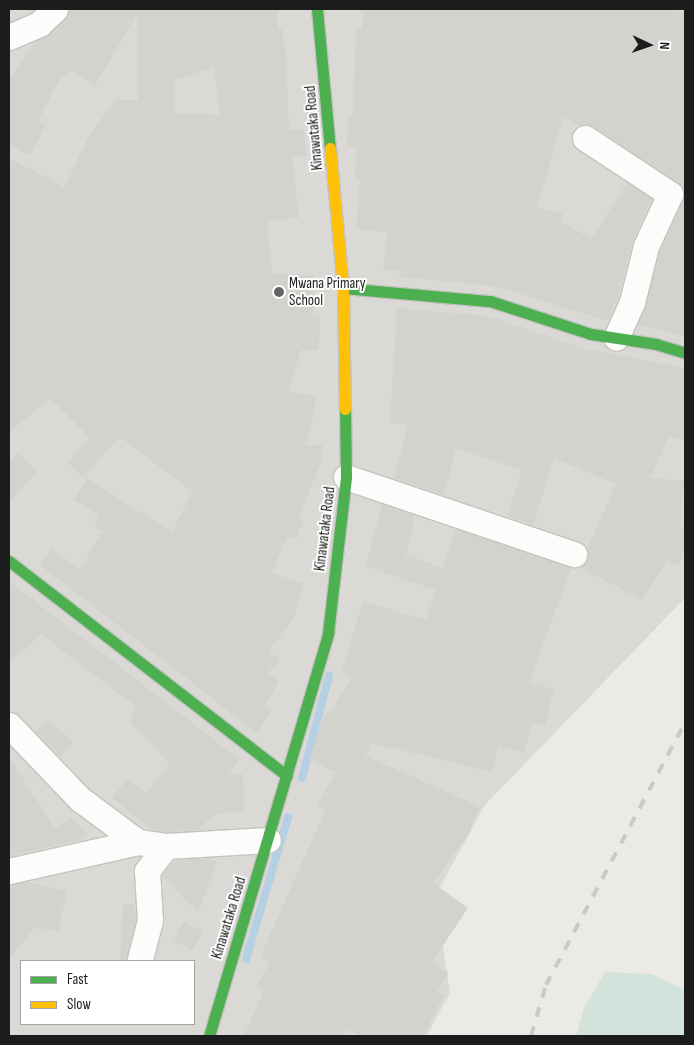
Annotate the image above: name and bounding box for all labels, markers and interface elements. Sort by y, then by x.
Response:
north arrow [624,20,674,70]
text: N [656,42,673,50]
street label: Kinawataka Road [301,85,327,171]
place label: Mwana Primary School [289,274,366,309]
marker: Mwana Primary School [273,286,285,298]
street label: Kinawataka Road [311,486,339,572]
street label: Kinawataka Road [208,875,250,961]
legend [20,960,195,1025]
text: Fast [67,970,88,989]
text: Slow [67,995,91,1014]

